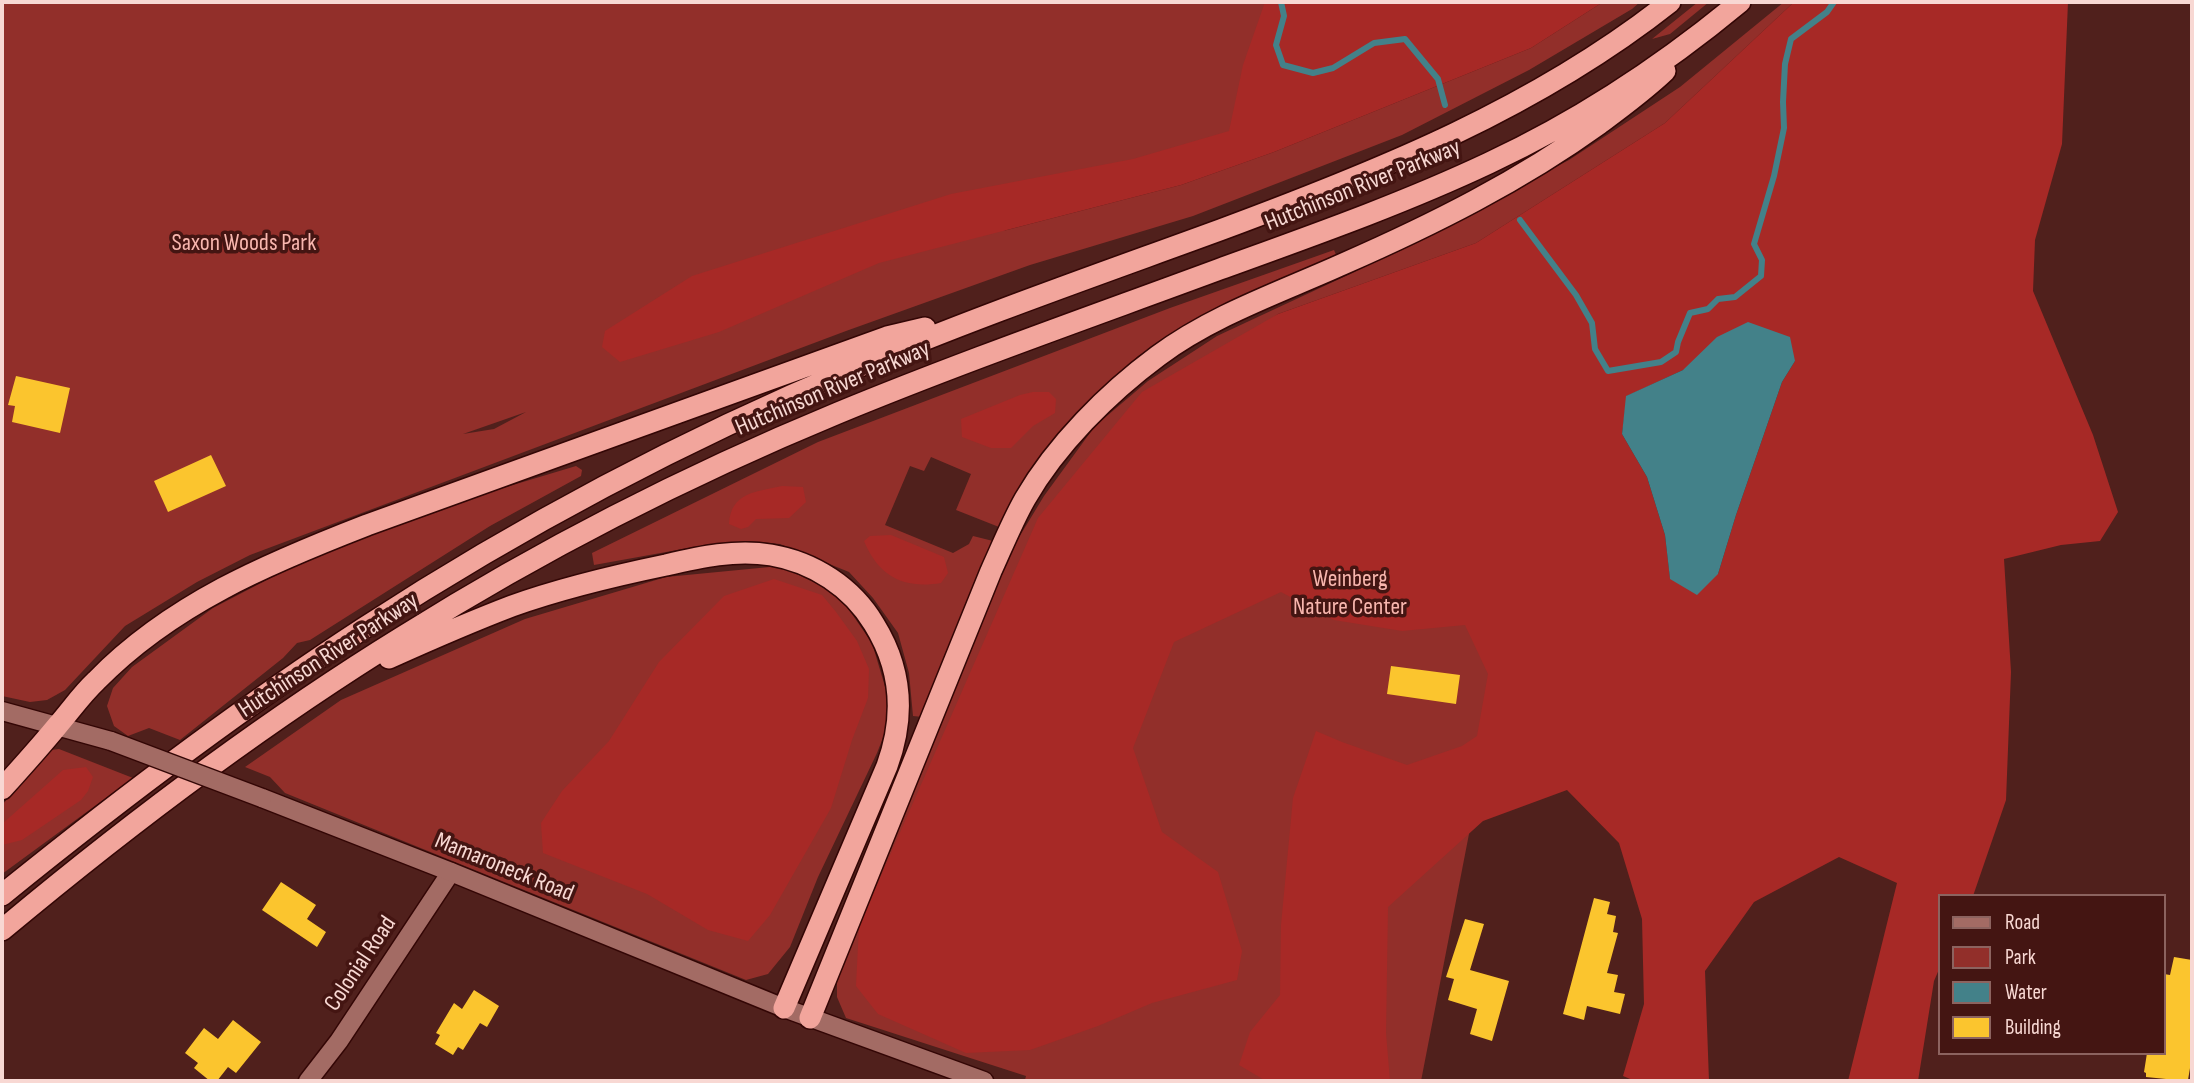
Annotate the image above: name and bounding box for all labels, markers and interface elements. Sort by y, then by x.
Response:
street label: Hutchinson River Parkway [1261,134,1465,238]
park label: Saxon Woods Park [172,230,316,258]
street label: Hutchinson River Parkway [732,335,934,443]
park label: Weinberg Nature Center [1293,566,1407,622]
street label: Hutchinson River Parkway [234,587,424,725]
street label: Mamaroneck Road [430,827,578,909]
legend [1938,894,2166,1055]
text: Road [2005,910,2040,935]
street label: Colonial Road [319,911,403,1017]
text: Park [2005,945,2036,970]
text: Water [2005,980,2047,1005]
text: Building [2005,1015,2061,1040]

